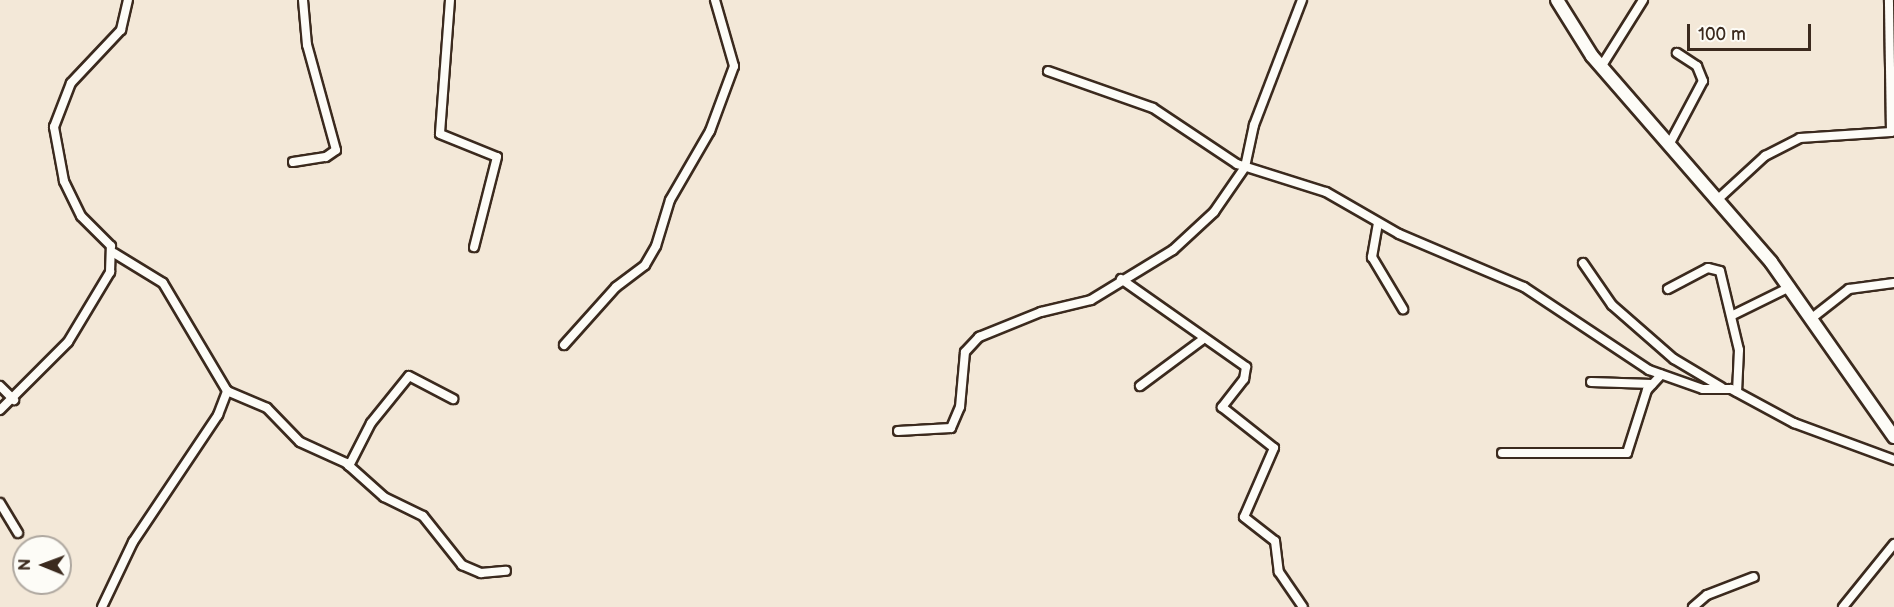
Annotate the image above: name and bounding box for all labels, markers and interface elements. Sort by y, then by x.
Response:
scale bar [1690,12,1814,50]
text: 100 m [1698,24,1746,45]
north arrow [12,535,72,595]
text: N [16,559,35,571]

